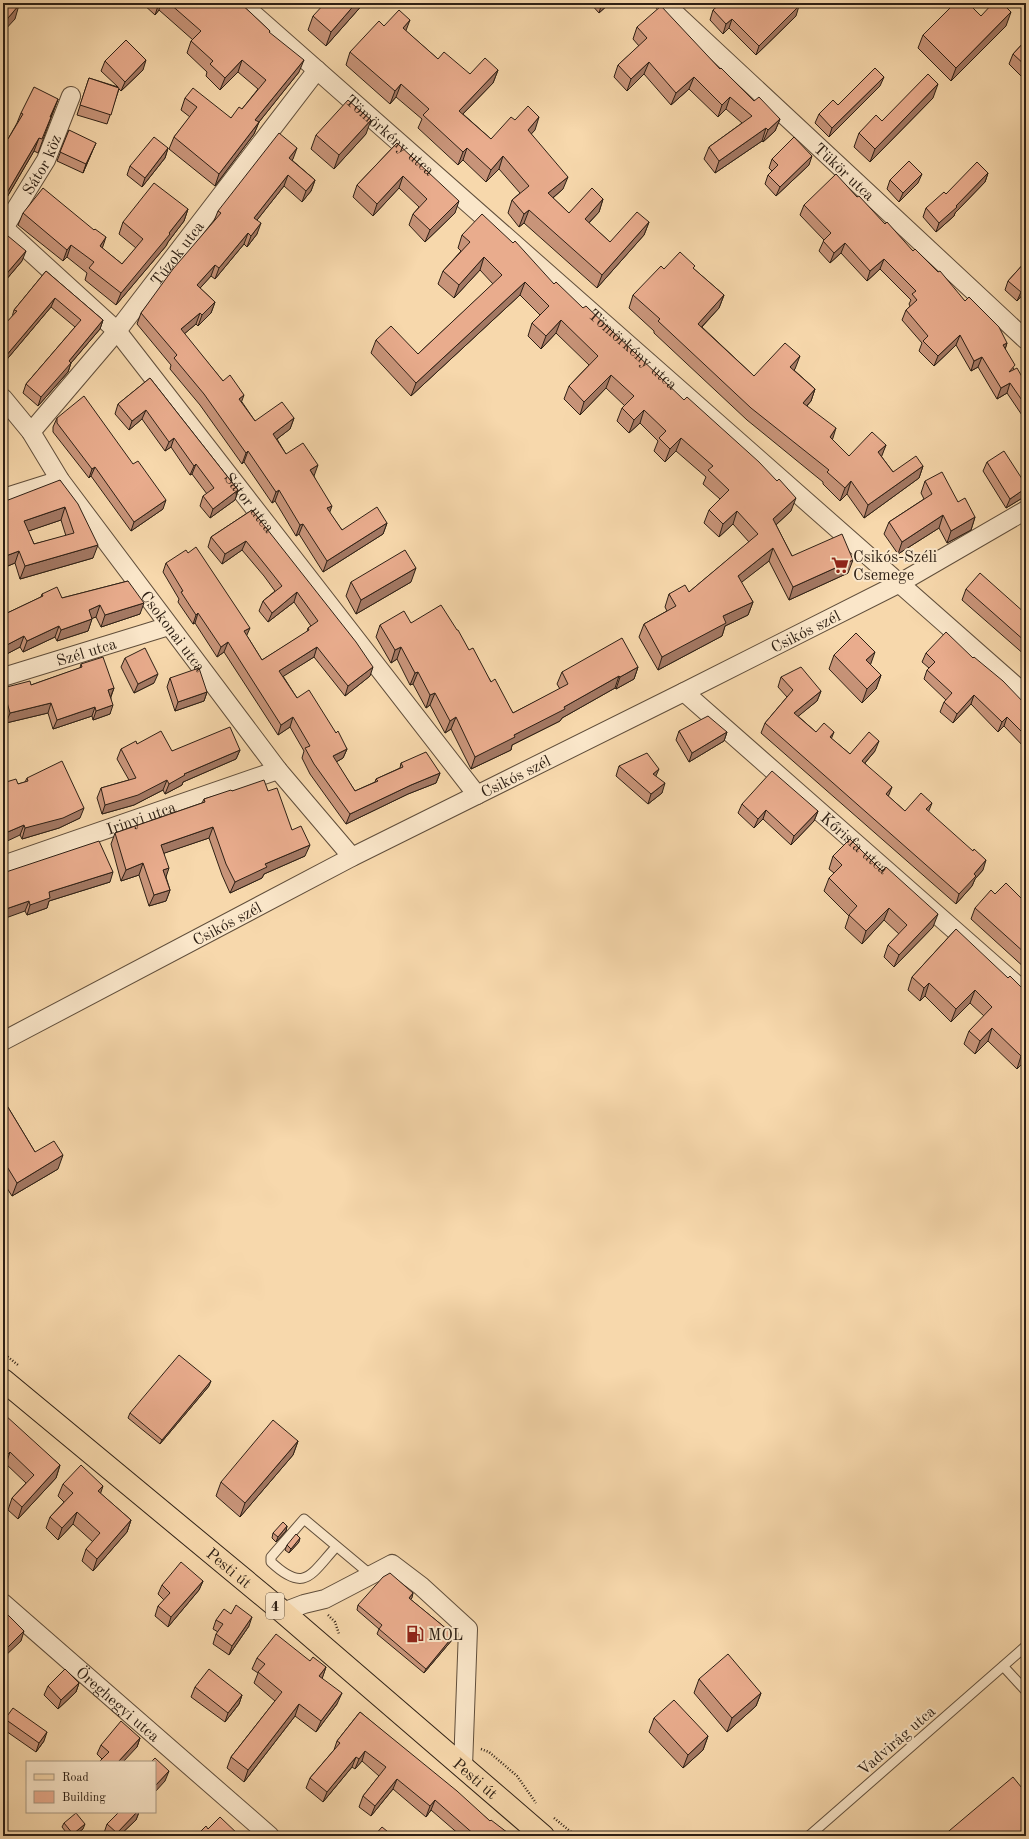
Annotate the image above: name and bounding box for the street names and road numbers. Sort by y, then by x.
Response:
street label: Tömörkény utca [341,93,437,180]
street label: Sátor köz [21,133,65,198]
street label: Tükör utca [810,141,877,205]
street label: Túzok utca [149,219,208,290]
street label: Tömörkény utca [584,307,680,394]
street label: Sátor utca [220,470,277,537]
street label: Csokonai utca [137,589,207,676]
street label: Csikós szél [769,609,843,657]
street label: Szél utca [55,637,119,670]
street label: Csikós szél [479,754,554,802]
street label: Irinyi utca [105,800,178,839]
street label: Kőrisfa utca [817,810,891,878]
street label: Csikós szél [191,900,265,949]
street label: Pesti út [203,1546,254,1592]
road number: 4 [266,1593,284,1619]
street label: Öreghegyi utca [72,1662,162,1746]
street label: Vadvirág utca [856,1704,939,1779]
street label: Pesti út [449,1756,500,1803]

